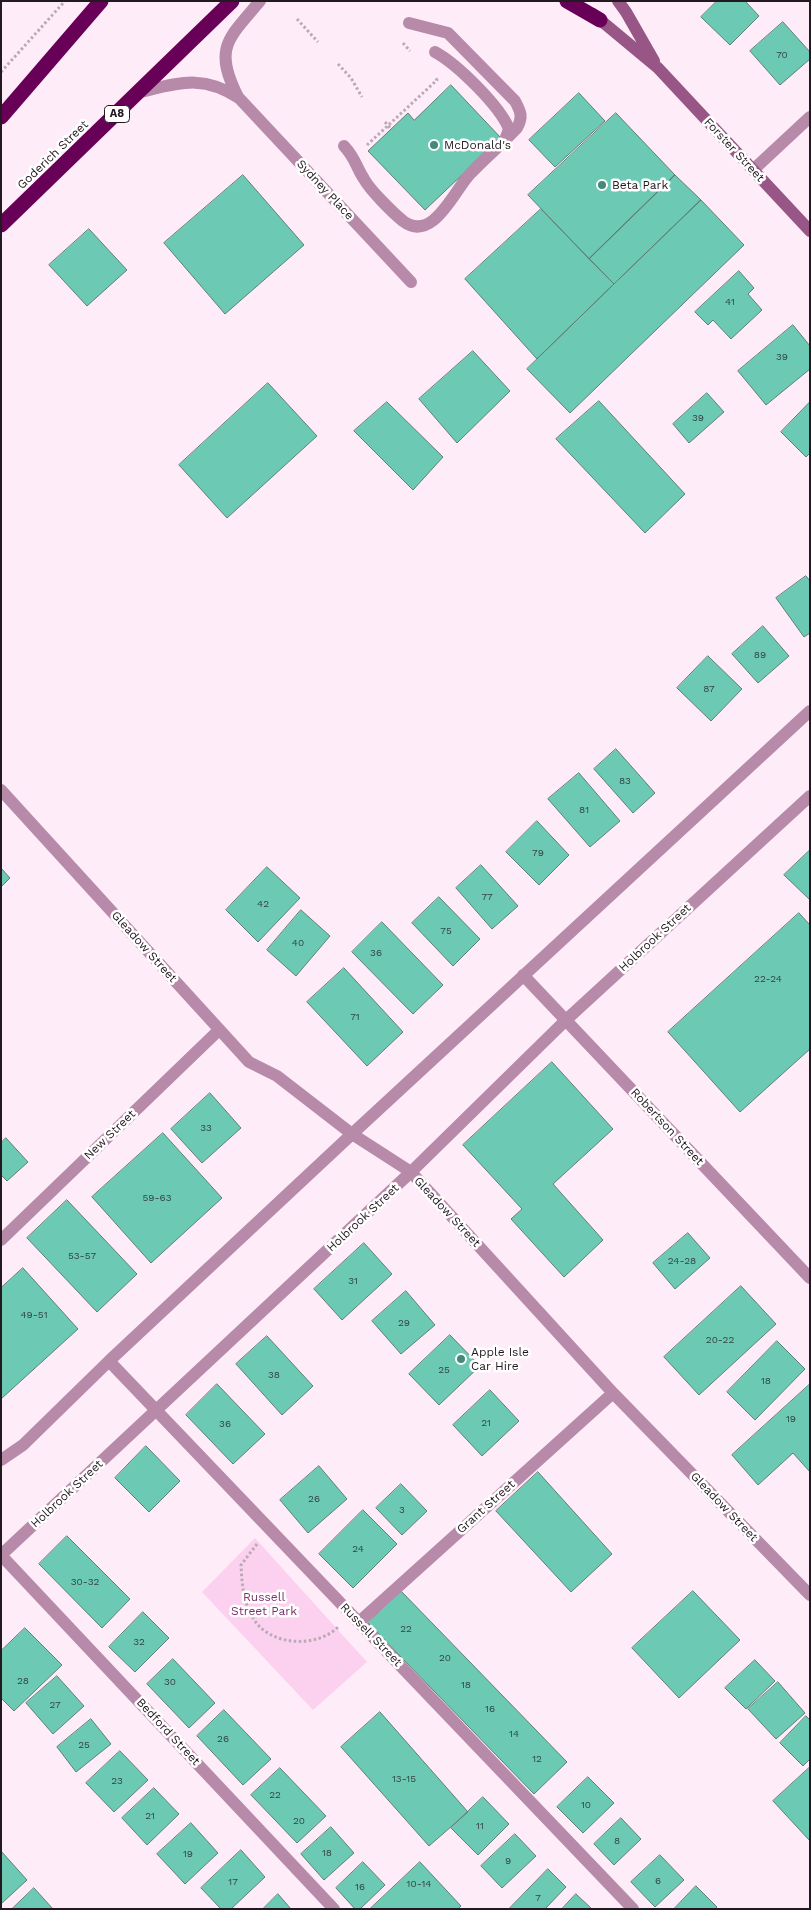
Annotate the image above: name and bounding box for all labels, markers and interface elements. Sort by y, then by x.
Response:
house number: 70 [776,49,788,61]
road number: A8 [104,106,130,122]
street label: Forster Street [701,115,767,185]
street label: Goderich Street [15,118,91,192]
place label: McDonald's [444,138,511,152]
marker: McDonald's [428,139,440,151]
street label: Sydney Place [294,157,356,223]
place label: Beta Park [612,178,668,192]
marker: Beta Park [596,179,608,191]
house number: 41 [725,296,735,308]
house number: 39 [776,351,788,363]
house number: 39 [692,412,704,424]
house number: 89 [754,649,766,661]
house number: 87 [703,683,715,695]
house number: 83 [619,775,631,787]
house number: 81 [579,804,589,816]
house number: 79 [532,847,544,859]
house number: 77 [481,891,493,903]
house number: 42 [257,898,269,910]
street label: Holbrook Street [616,901,694,975]
street label: Gleadow Street [108,908,180,986]
house number: 75 [440,925,452,937]
house number: 40 [292,937,304,949]
house number: 36 [370,947,382,959]
house number: 22-24 [754,973,782,985]
house number: 71 [350,1011,360,1023]
street label: Robertson Street [628,1085,706,1169]
street label: New Street [81,1107,139,1163]
house number: 33 [200,1122,212,1134]
street label: Gleadow Street [411,1174,483,1250]
street label: Holbrook Street [324,1181,402,1255]
house number: 59-63 [143,1192,171,1204]
house number: 53-57 [68,1250,96,1262]
house number: 24-28 [668,1255,696,1267]
house number: 31 [348,1275,358,1287]
house number: 49-51 [20,1309,48,1321]
house number: 29 [398,1317,410,1329]
house number: 20-22 [706,1334,734,1346]
place label: Apple Isle Car Hire [471,1345,529,1373]
marker: Apple Isle Car Hire [455,1353,467,1365]
house number: 25 [438,1364,450,1376]
house number: 38 [268,1369,280,1381]
house number: 18 [761,1375,771,1387]
house number: 19 [786,1413,796,1425]
house number: 21 [481,1417,491,1429]
house number: 36 [219,1418,231,1430]
street label: Holbrook Street [28,1457,106,1531]
street label: Gleadow Street [687,1469,761,1545]
street label: Grant Street [454,1477,518,1537]
house number: 26 [308,1493,320,1505]
house number: 3 [399,1504,405,1516]
house number: 24 [352,1543,364,1555]
house number: 30-32 [71,1576,99,1588]
park label: Russell Street Park [231,1590,297,1618]
street label: Russell Street [337,1600,405,1670]
house number: 22 [400,1623,412,1635]
house number: 32 [133,1636,145,1648]
house number: 20 [439,1652,451,1664]
house number: 28 [17,1675,29,1687]
house number: 30 [164,1676,176,1688]
house number: 18 [461,1679,471,1691]
street label: Bedford Street [133,1695,203,1769]
house number: 27 [49,1699,61,1711]
house number: 16 [485,1703,495,1715]
house number: 14 [509,1728,519,1740]
house number: 26 [217,1733,229,1745]
house number: 25 [78,1739,90,1751]
house number: 12 [532,1753,542,1765]
house number: 13-15 [392,1773,416,1785]
house number: 23 [111,1775,123,1787]
house number: 22 [269,1789,281,1801]
house number: 10 [581,1799,591,1811]
house number: 21 [145,1810,155,1822]
house number: 20 [293,1815,305,1827]
house number: 11 [476,1820,484,1832]
house number: 8 [614,1835,620,1847]
house number: 18 [322,1847,332,1859]
house number: 19 [183,1848,193,1860]
house number: 9 [505,1855,511,1867]
house number: 6 [655,1875,661,1887]
house number: 17 [228,1876,238,1888]
house number: 10-14 [407,1878,431,1890]
house number: 16 [355,1881,365,1893]
house number: 7 [535,1892,541,1904]

